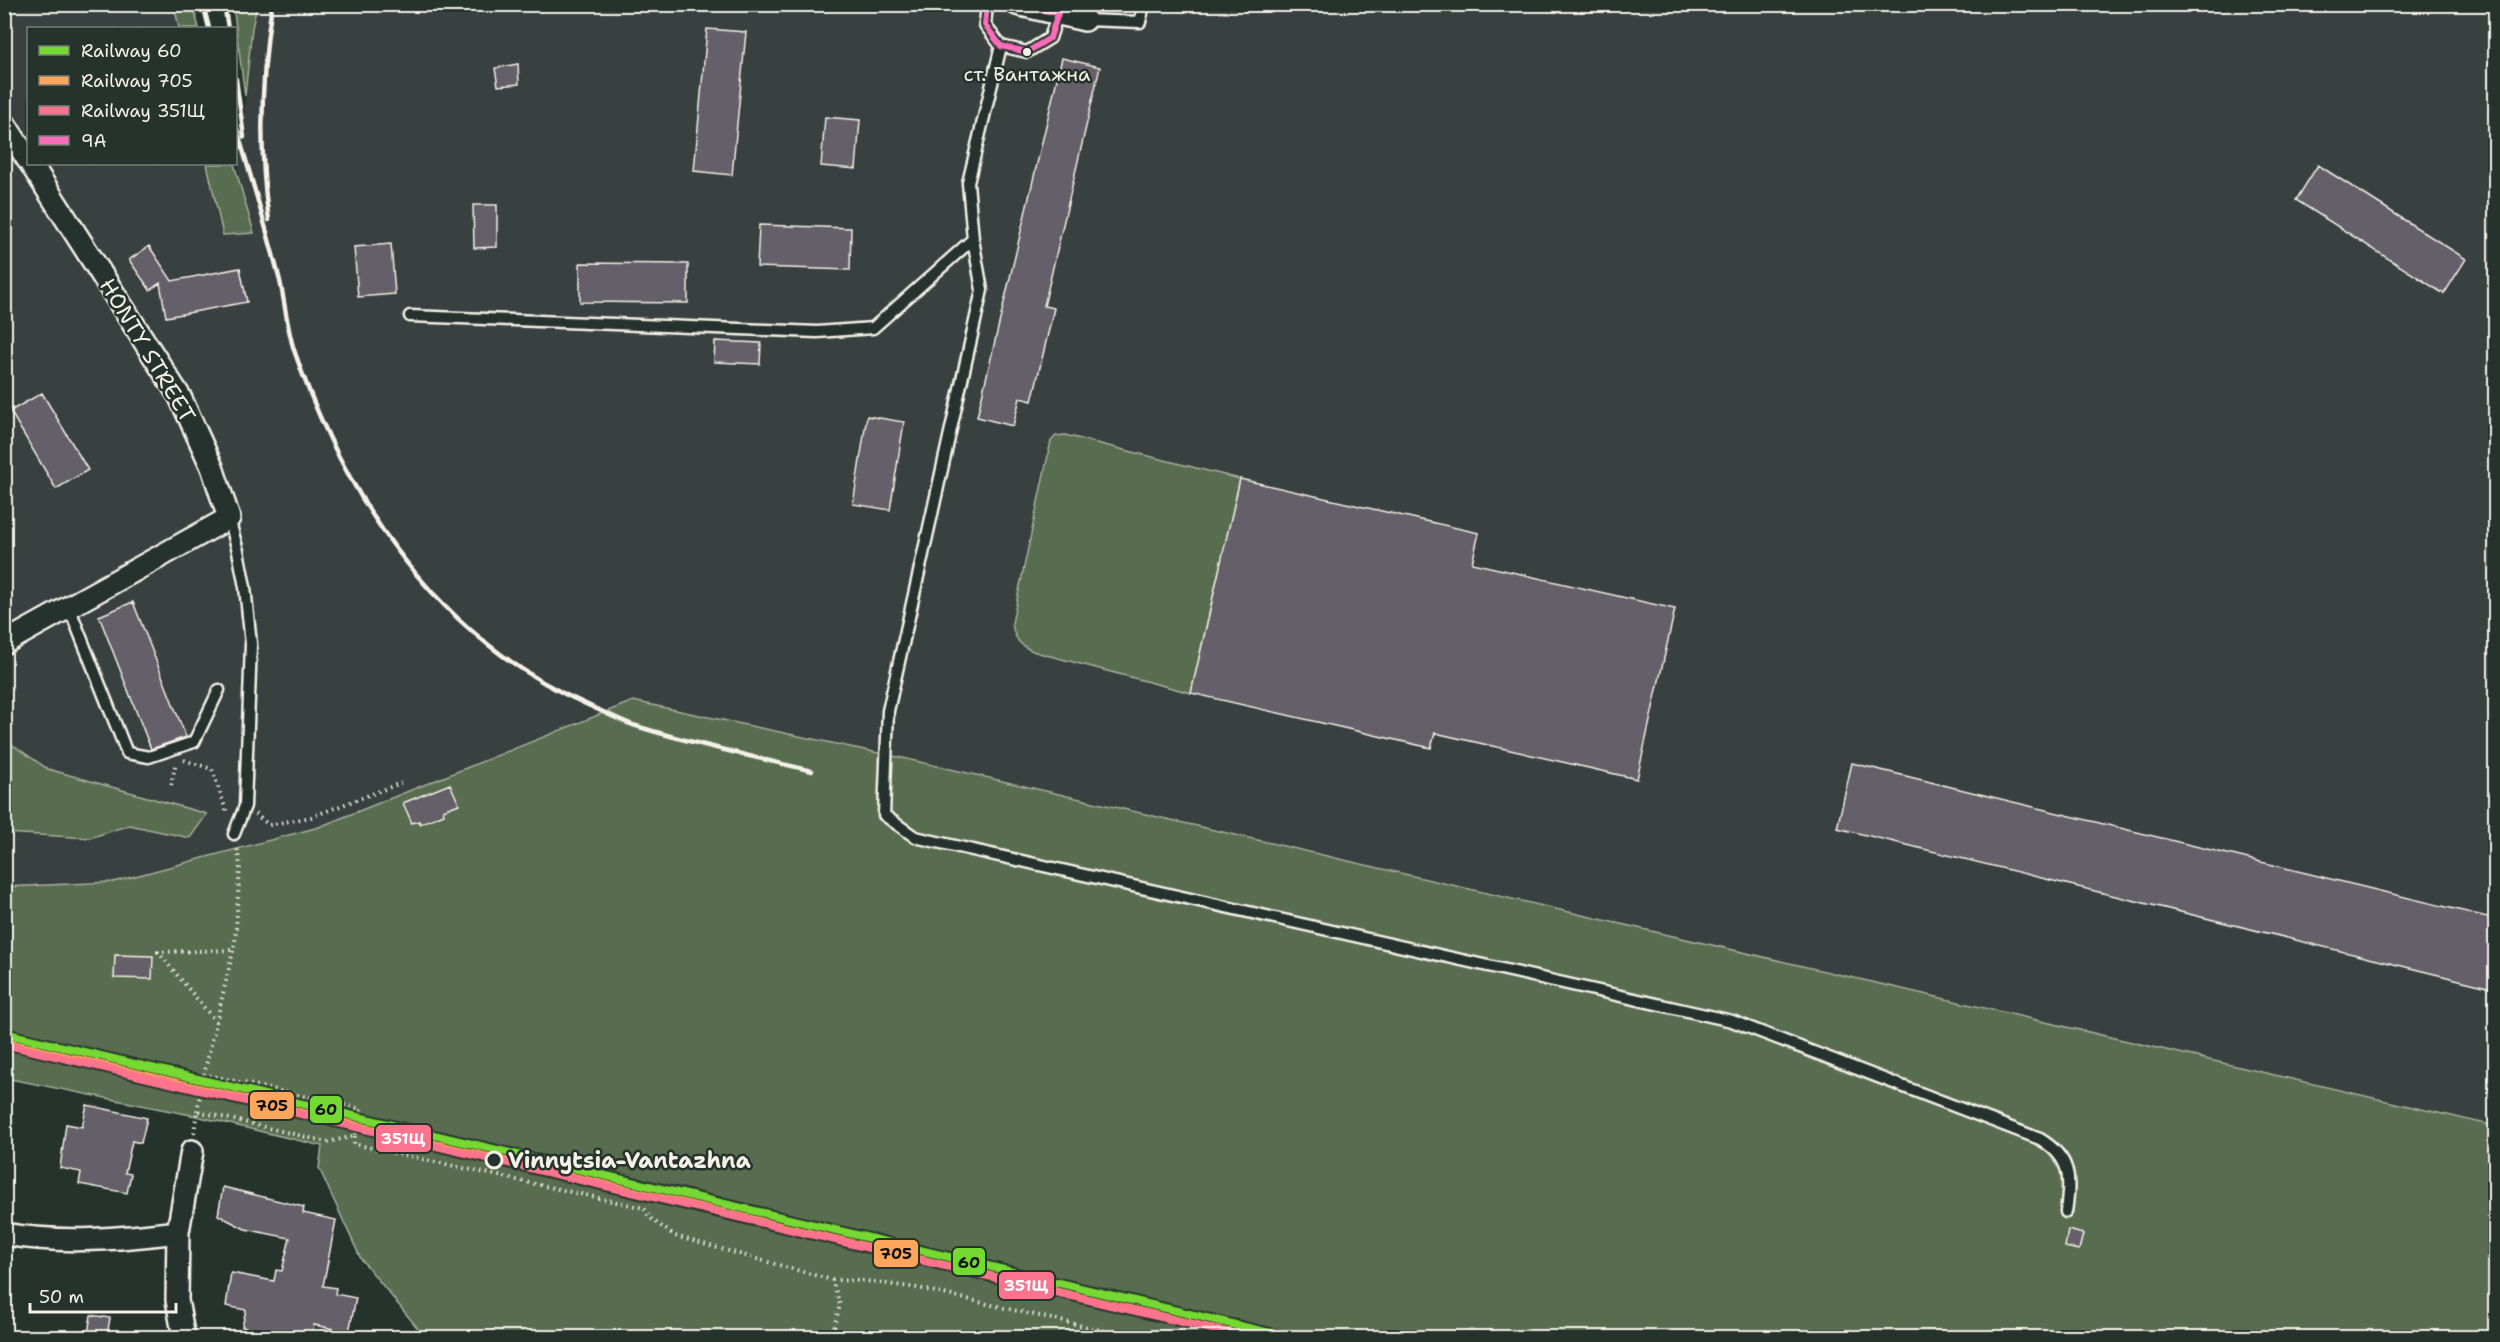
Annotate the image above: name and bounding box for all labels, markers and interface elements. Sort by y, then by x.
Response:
legend [27,27,237,165]
text: Railway 60 [81,39,182,63]
marker: ст. Вантажна [1021,46,1033,58]
place label: ст. Вантажна [964,61,1091,87]
text: Railway 705 [81,69,193,93]
text: Railway 351Щ [81,99,205,123]
text: 9А [81,129,107,153]
street label: HONTY STREET [93,273,202,428]
line badge: 705 [249,1091,295,1120]
text: 705 [256,1095,288,1116]
line badge: 60 [309,1095,343,1124]
text: 60 [315,1099,337,1120]
line badge: 351Щ [375,1124,432,1153]
text: 351Щ [381,1128,426,1149]
place label: Vinnytsia-Vantazhna [508,1146,751,1175]
marker: Vinnytsia-Vantazhna [485,1151,503,1169]
line badge: 705 [873,1239,919,1268]
text: 705 [880,1243,912,1264]
line badge: 60 [952,1247,986,1276]
text: 60 [958,1252,980,1273]
line badge: 351Щ [998,1271,1055,1300]
text: 351Щ [1004,1275,1049,1296]
scale bar [30,1276,176,1314]
text: 50 m [39,1285,84,1309]

